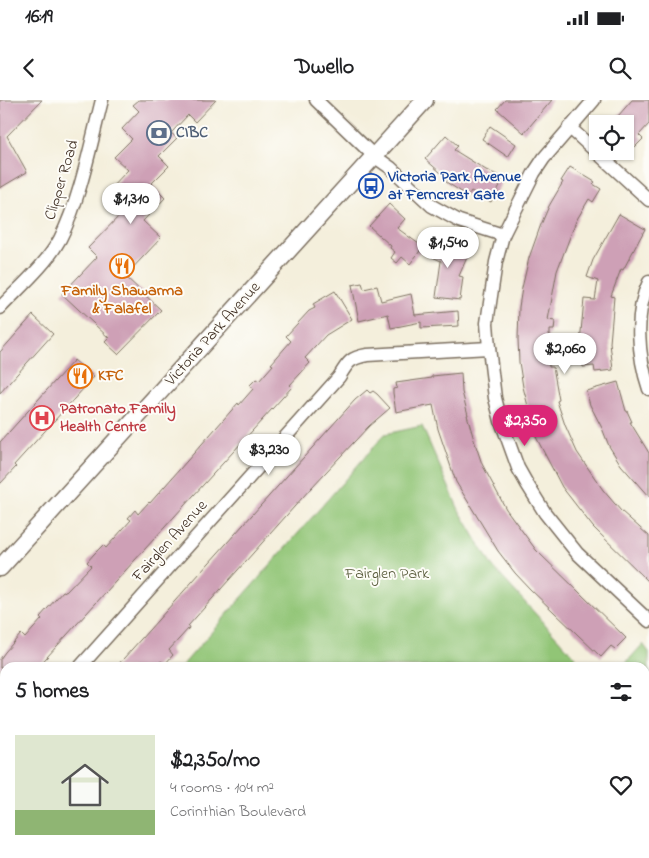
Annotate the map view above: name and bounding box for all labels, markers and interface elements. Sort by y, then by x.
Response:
text: 16:19 [25,4,53,31]
text: Dwello [295,52,354,84]
icon: back [15,54,43,82]
icon: search [606,54,634,82]
map controls [589,115,634,160]
button: locate [589,115,634,160]
bank icon: CIBC [146,120,172,146]
place label: CIBC [176,121,208,145]
street label: Clipper Road [38,137,86,223]
place label: Victoria Park Avenue at Ferncrest Gate [387,165,522,207]
bus stop icon: Victoria Park Avenue at Ferncrest Gate [358,173,384,199]
pin: $1,310 [90,182,172,225]
text: $1,310 [113,187,149,211]
pin: $1,540 [407,226,489,269]
text: $1,540 [428,231,468,255]
restaurant icon: Family Shawarma & Falafel [109,253,135,279]
street label: Victoria Park Avenue [159,276,267,392]
place label: Family Shawarma & Falafel [60,279,183,321]
pin: $2,060 [524,332,606,375]
text: $2,060 [544,337,586,361]
restaurant icon: KFC [67,363,93,389]
place label: KFC [98,364,124,388]
place label: Patronato Family Health Centre [60,397,176,439]
pin: $2,350 [484,404,566,447]
hospital icon: Patronato Family Health Centre [29,405,55,431]
text: $2,350 [503,409,547,433]
pin: $3,230 [228,434,310,476]
text: $3,230 [249,438,289,462]
street label: Fairglen Avenue [126,494,214,588]
park label: Fairglen Park [344,562,430,586]
text: 5 homes [15,677,90,707]
icon: filters [607,678,635,706]
text: $2,350/mo [170,746,260,776]
icon: home [55,755,115,815]
icon: heart [607,771,635,799]
text: 4 rooms · 104 m² [170,776,274,800]
text: Corinthian Boulevard [170,800,306,824]

